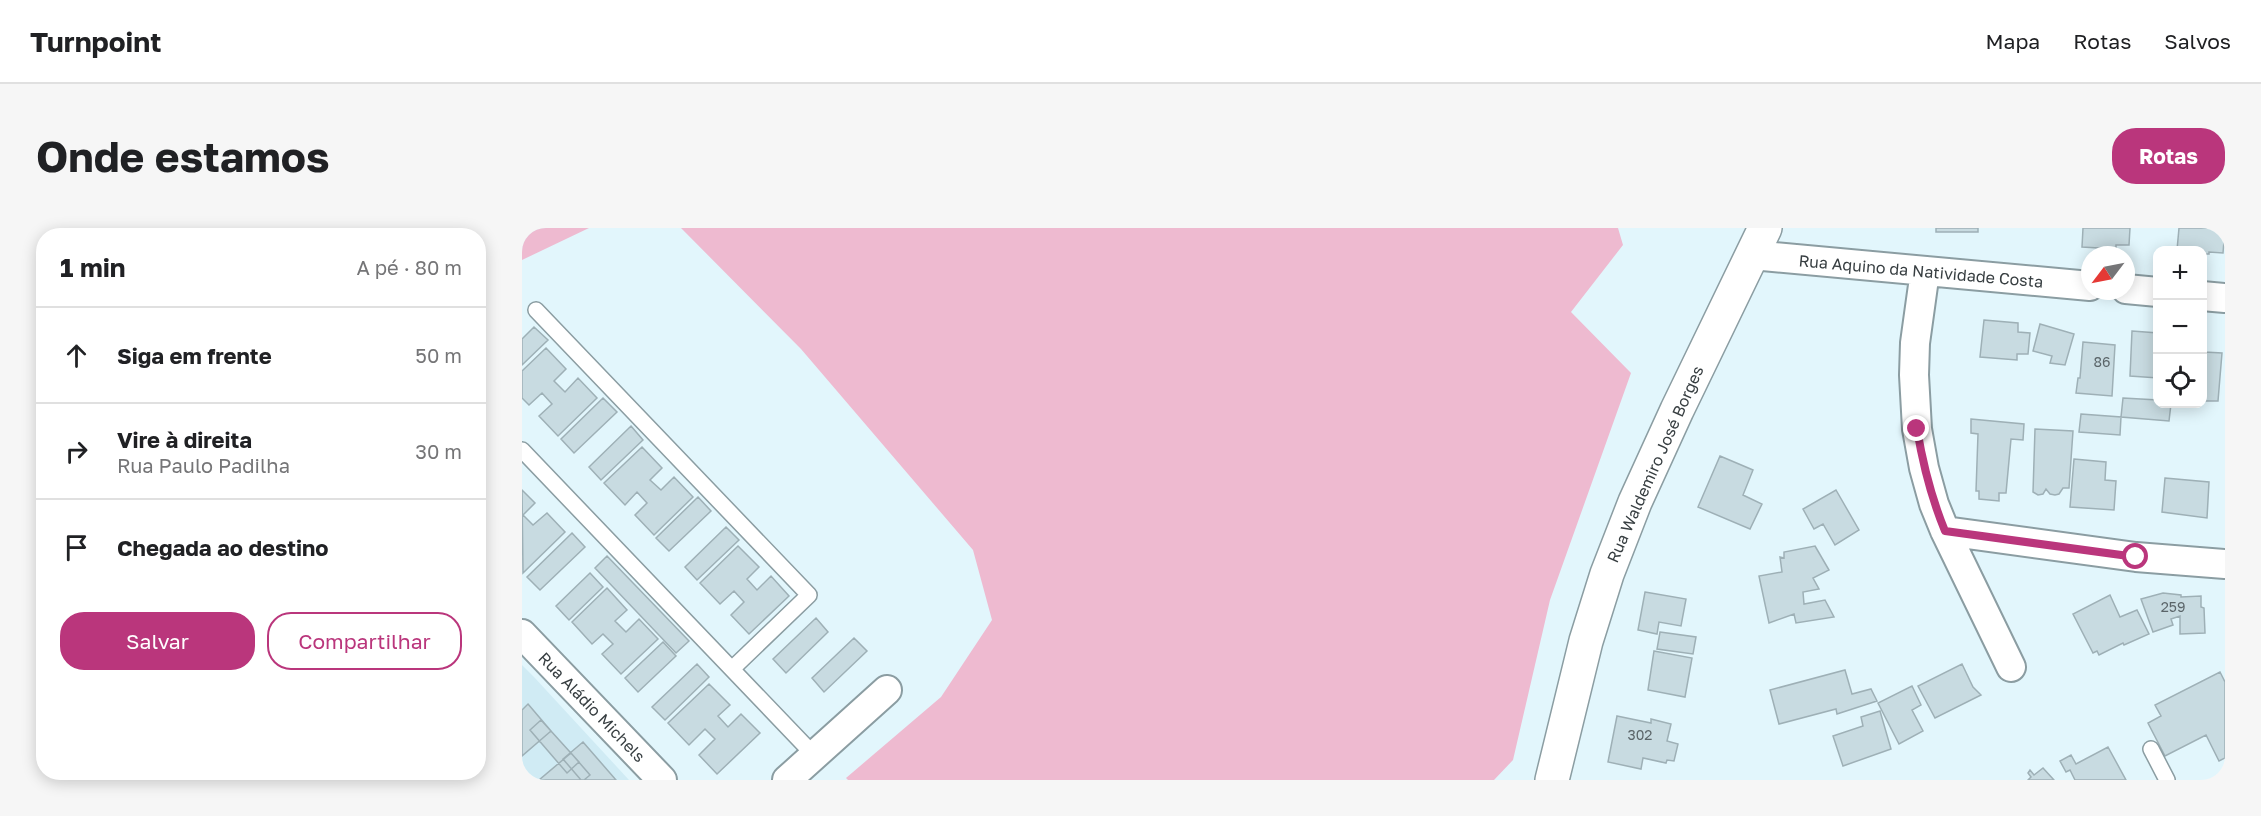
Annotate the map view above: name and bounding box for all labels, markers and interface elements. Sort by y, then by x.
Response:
text: Turnpoint [30,25,161,58]
text: Mapa [1986,28,2040,54]
text: Rotas [2073,28,2131,54]
text: Salvos [2164,28,2231,54]
button: Rotas [2112,128,2225,184]
text: Onde estamos [36,131,330,181]
north arrow [2081,246,2135,300]
map controls [2153,246,2207,408]
button: + [2153,246,2207,300]
street label: Rua Aquino da Natividade Costa [1798,250,2044,292]
text: 1 min [60,252,126,283]
text: A pé · 80 m [356,255,462,279]
button: − [2153,300,2207,354]
icon: ahead [60,339,93,372]
text: Siga em frente [117,342,272,369]
text: 50 m [415,343,462,367]
house number: 86 [2093,353,2111,370]
button: locate [2153,354,2207,408]
street label: Rua Waldemiro José Borges [1602,362,1708,566]
route end [1903,415,1929,441]
text: Vire à direita [117,426,252,453]
icon: right [60,435,93,468]
text: 30 m [415,439,462,463]
text: Rua Paulo Padilha [117,453,290,477]
icon: arrive [60,531,93,564]
text: Chegada ao destino [117,534,329,561]
route start [2122,543,2148,569]
house number: 259 [2161,598,2185,615]
button: Salvar [60,612,255,670]
button: Compartilhar [267,612,462,670]
street label: Rua Aládio Michels [534,648,650,766]
house number: 302 [1628,726,1653,743]

